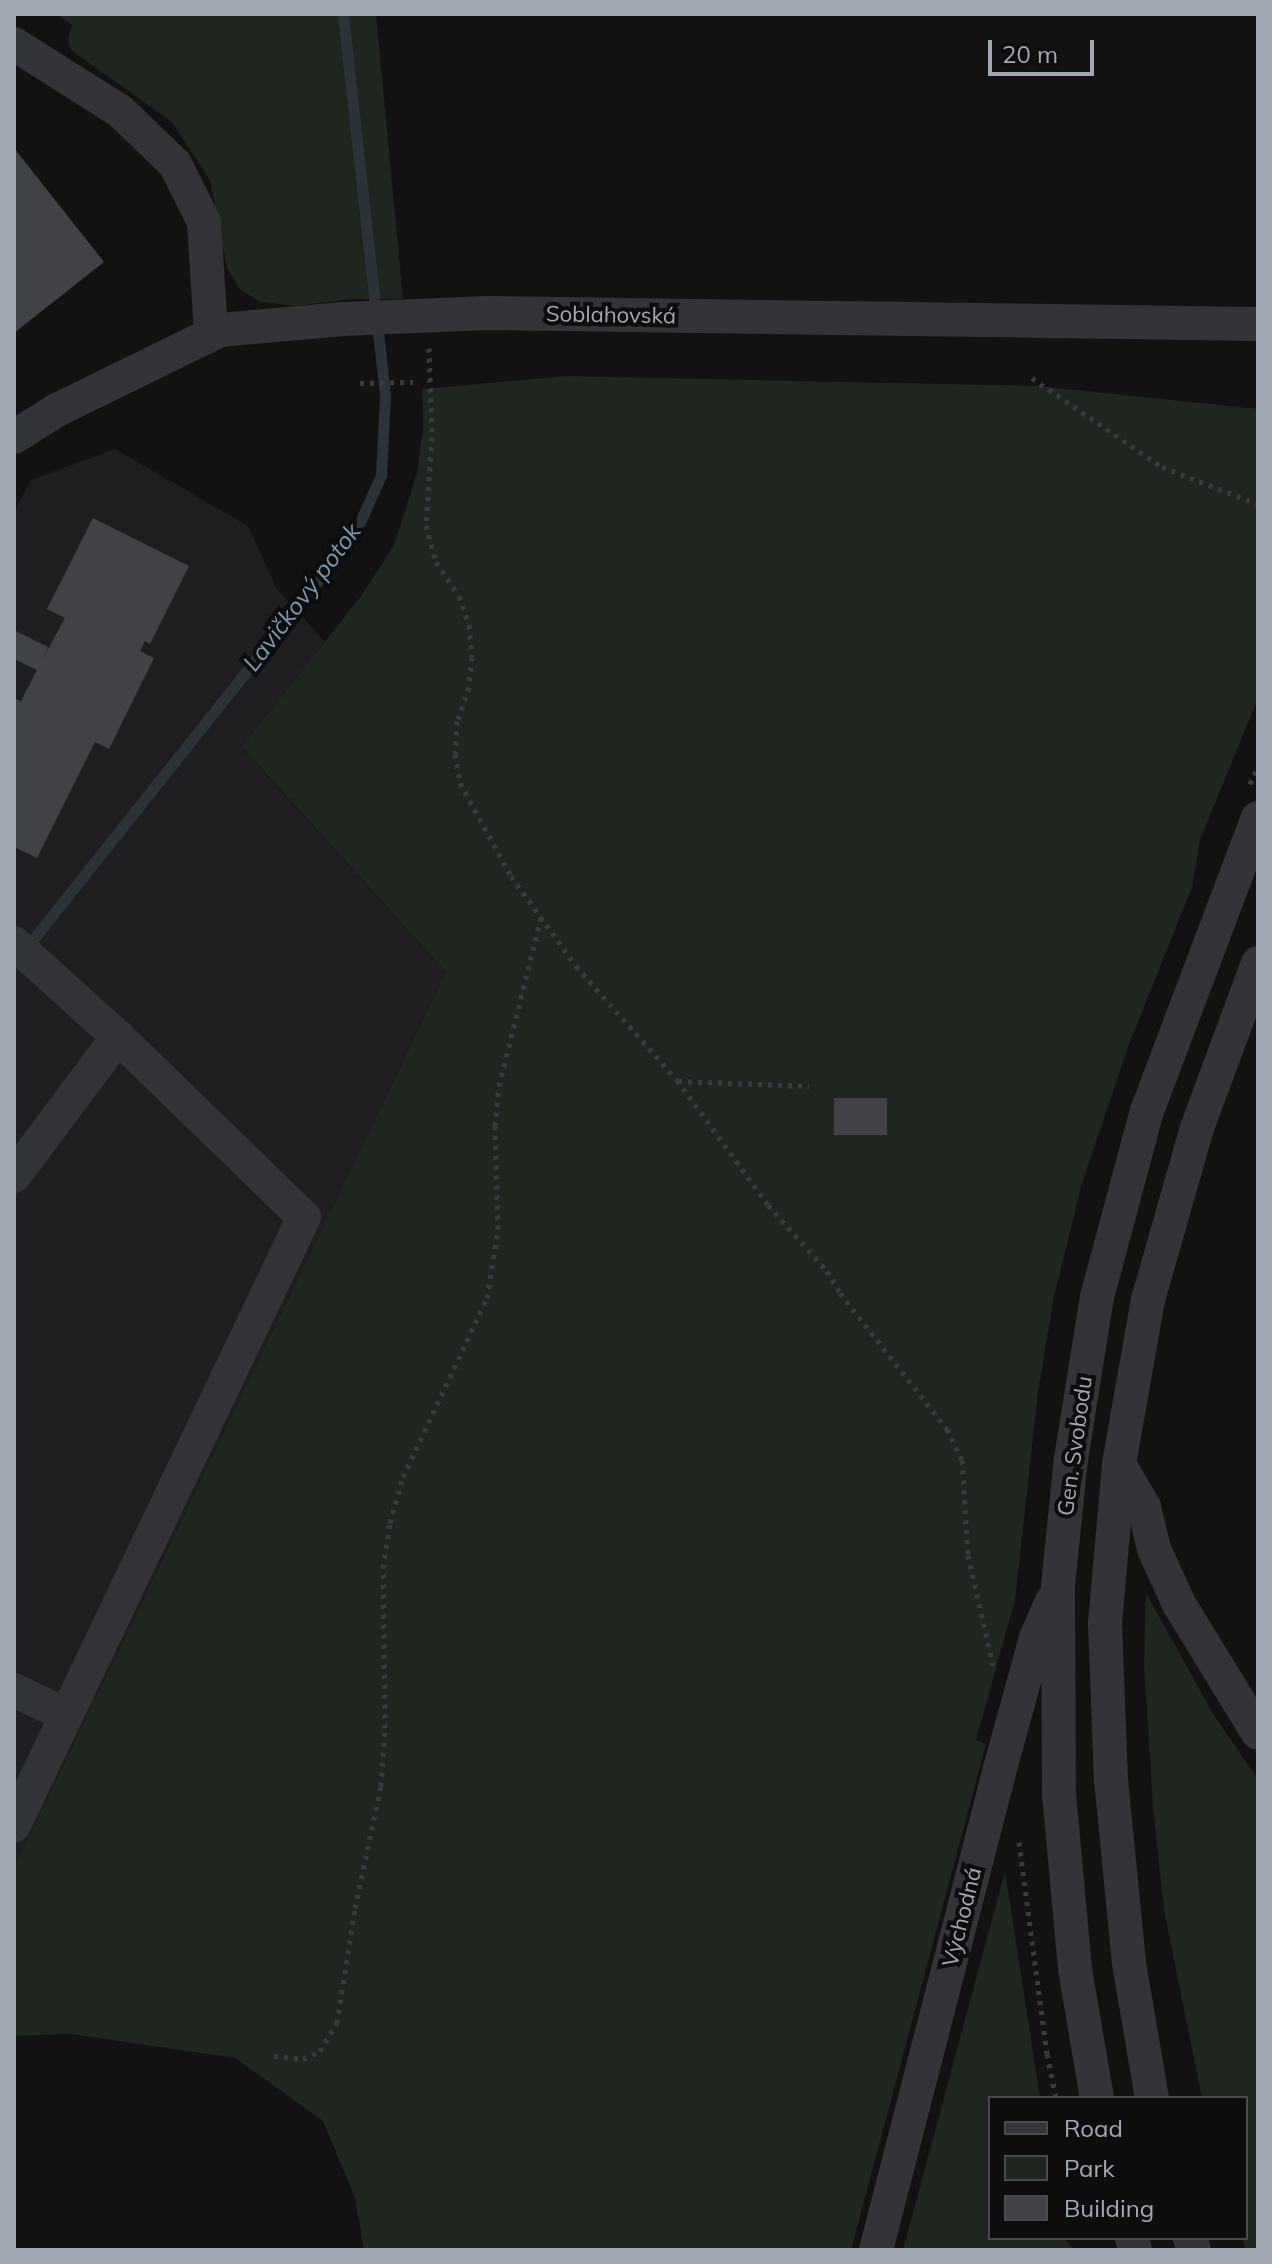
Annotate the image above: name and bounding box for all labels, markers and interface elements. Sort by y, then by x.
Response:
scale bar [992,24,1098,74]
text: 20 m [1002,39,1058,69]
street label: Soblahovská [546,301,676,329]
water label: Lavičkový potok [237,517,367,677]
street label: Gen. Svobodu [1052,1374,1098,1518]
street label: Východná [937,1864,987,1970]
legend [988,2096,1248,2240]
text: Road [1064,2113,1123,2143]
text: Park [1064,2153,1115,2183]
text: Building [1064,2193,1154,2223]

